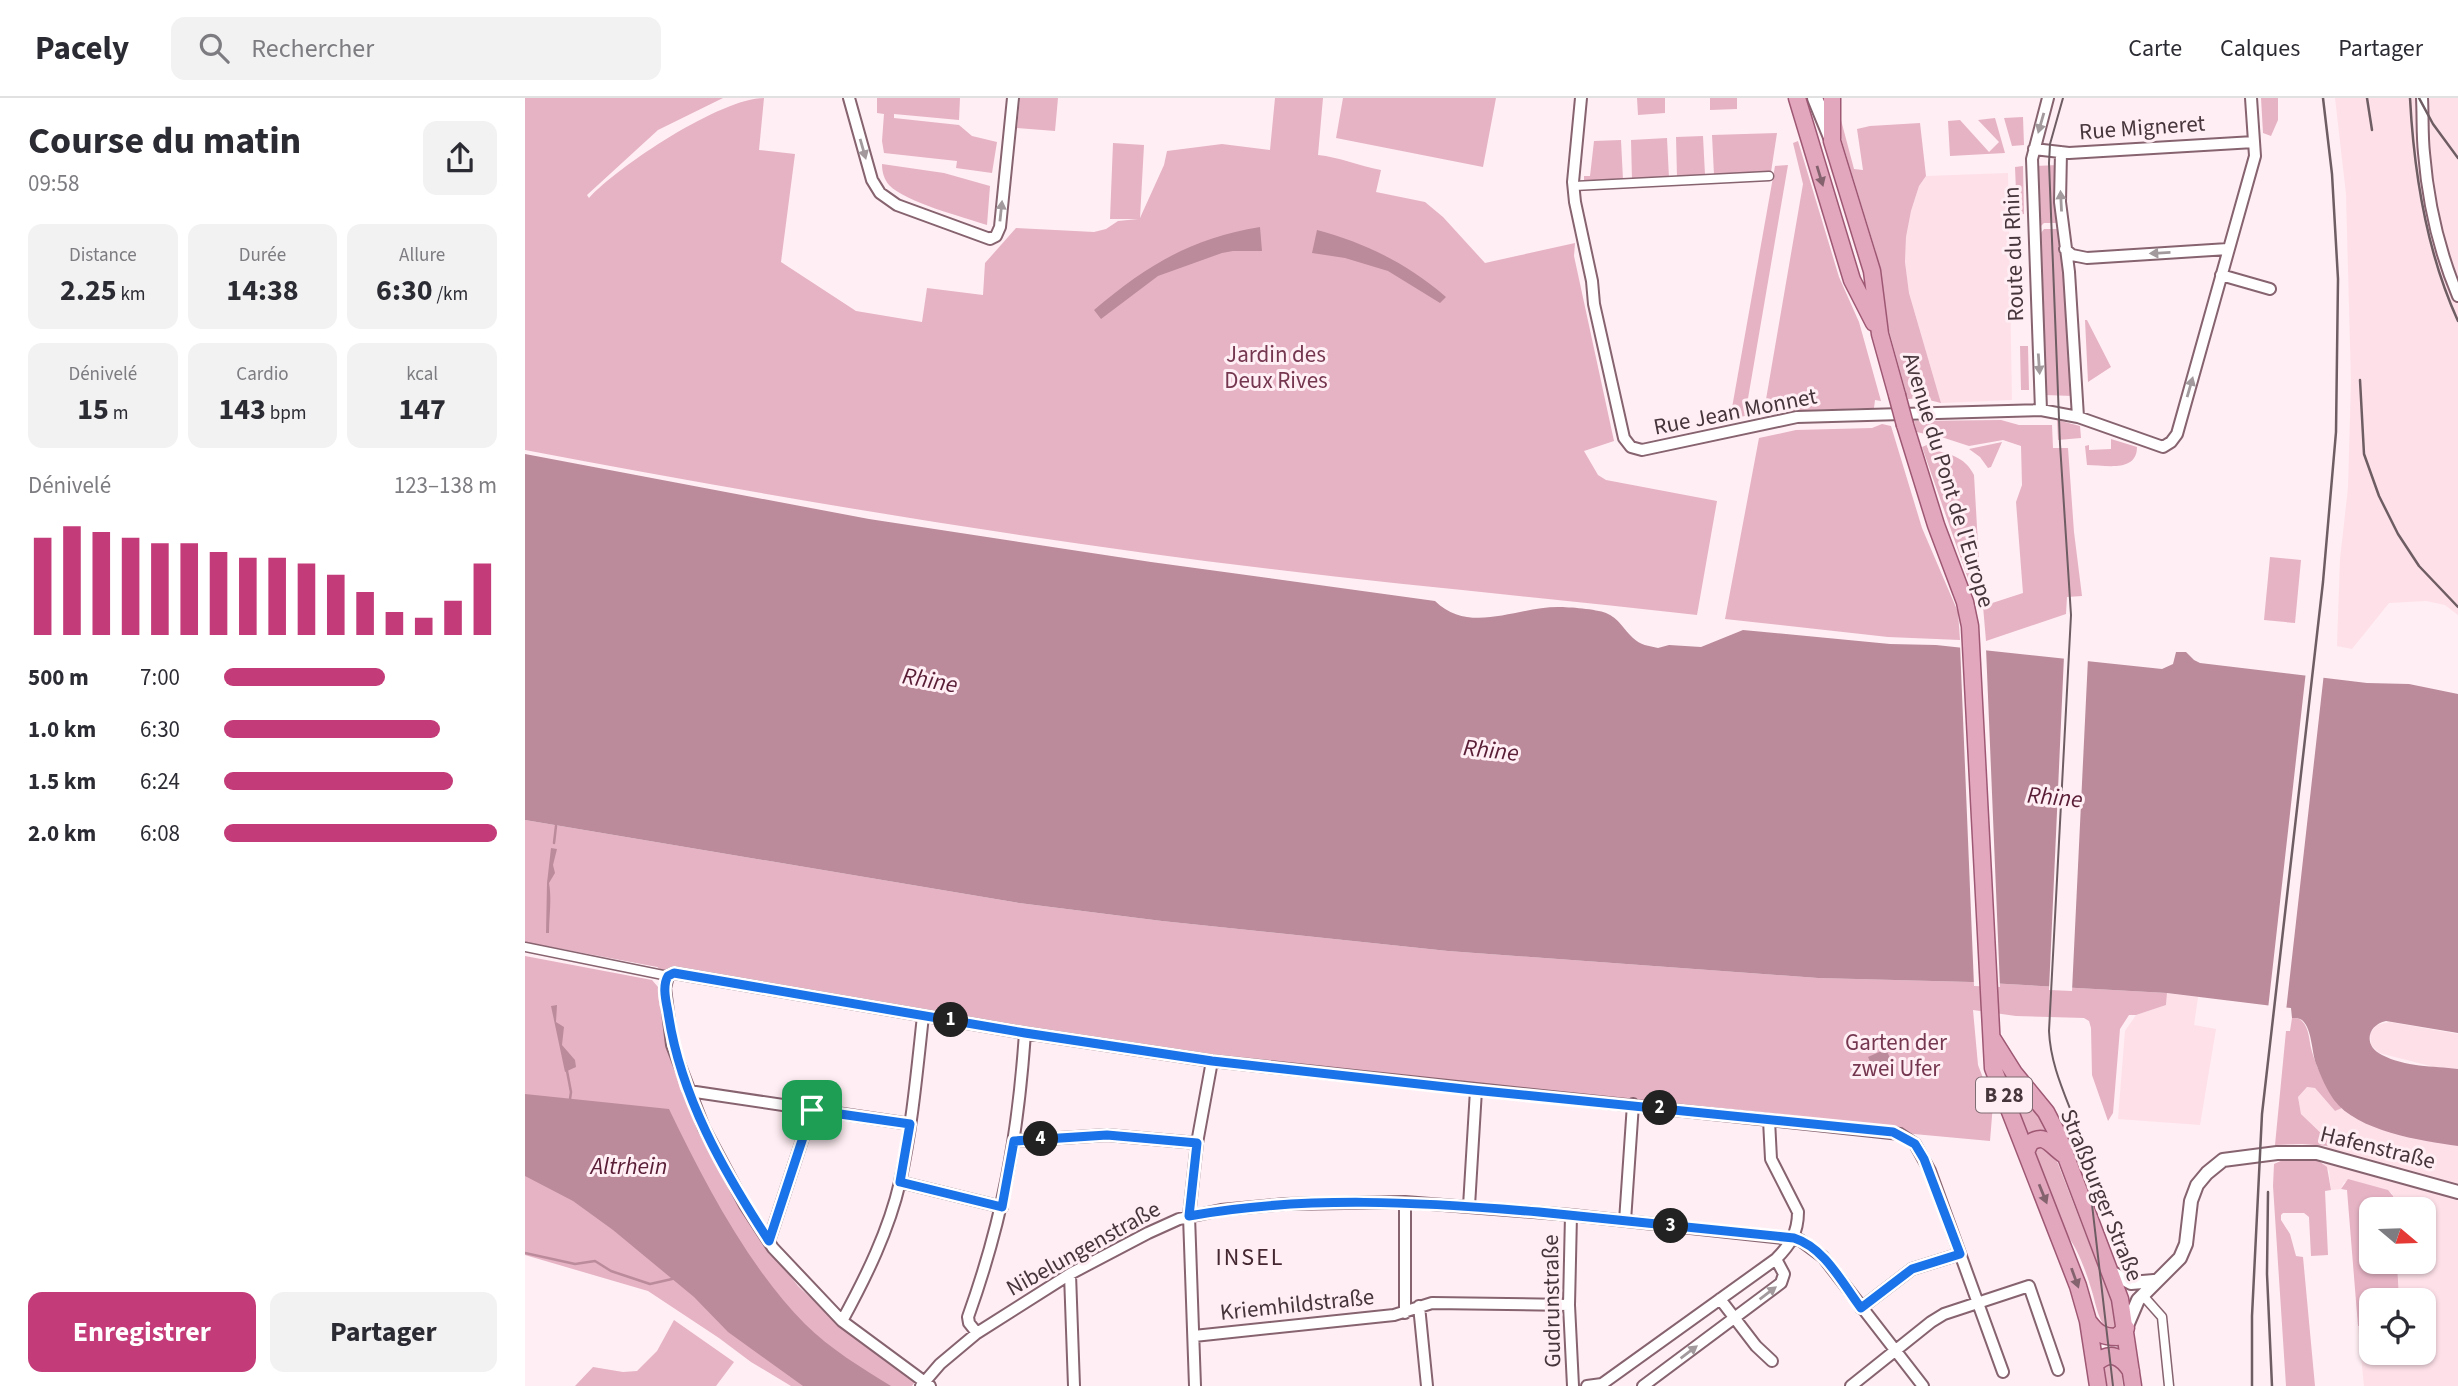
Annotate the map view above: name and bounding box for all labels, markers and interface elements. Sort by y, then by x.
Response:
search box [171,17,661,80]
text: Pacely [35,25,129,72]
icon: search [195,29,233,67]
text: Rechercher [251,30,374,67]
text: Carte [2128,31,2182,66]
text: Calques [2220,31,2300,66]
text: Partager [2338,31,2423,66]
street label: Rue Migneret [2078,107,2206,148]
one-way arrow [2036,113,2046,134]
text: Course du matin [28,114,301,168]
button: share [423,121,497,195]
one-way arrow [858,138,869,160]
one-way arrow [1816,166,1826,187]
text: 09:58 [28,167,79,200]
street label: Route du Rhin [1995,186,2032,322]
one-way arrow [2055,189,2066,211]
one-way arrow [996,199,1007,221]
text: Distance [69,242,137,269]
text: Durée [239,242,286,269]
text: Allure [399,242,445,269]
one-way arrow [2148,248,2170,259]
text: 2.25 [60,269,117,312]
text: 14:38 [226,269,299,312]
text: 6:30 [376,269,433,312]
text: km [117,281,146,308]
text: /km [433,281,468,308]
park label: Jardin des Deux Rives [1224,338,1328,397]
street label: Avenue du Pont de l'Europe [1894,349,2003,612]
one-way arrow [2034,353,2045,375]
text: Dénivelé [68,361,137,388]
text: Cardio [236,361,289,388]
text: kcal [406,361,438,388]
one-way arrow [2185,376,2195,397]
street label: Rue Jean Monnet [1651,379,1820,444]
text: 15 [77,388,109,431]
text: 143 [218,388,266,431]
text: 147 [398,388,446,431]
text: m [109,400,128,427]
text: bpm [266,400,307,427]
text: Dénivelé [28,469,111,502]
text: 123–138 m [394,469,497,502]
water label: Rhine [899,658,960,703]
text: 500 m [28,661,89,694]
text: 7:00 [140,661,180,694]
text: 1.0 km [28,713,96,746]
text: 6:30 [140,713,180,746]
water label: Rhine [1461,730,1520,771]
text: 1.5 km [28,765,96,798]
text: 6:24 [140,765,180,798]
water label: Rhine [2026,778,2084,817]
text: 2.0 km [28,817,96,850]
text: 6:08 [140,817,180,850]
pin: 1 [933,1002,969,1038]
text: 1 [945,1006,956,1033]
park label: Garten der zwei Ufer [1845,1026,1948,1085]
road number: B 28 [1976,1077,2032,1112]
pin [782,1080,842,1140]
pin: 2 [1643,1090,1677,1126]
icon: arrive [793,1091,831,1129]
text: 2 [1654,1094,1665,1121]
street label: Straßburger Straße [2052,1104,2151,1286]
street label: Hafenstraße [2317,1117,2439,1178]
pin: 4 [1023,1122,1059,1156]
text: 4 [1035,1125,1046,1152]
water label: Altrhein [589,1149,667,1184]
one-way arrow [2038,1184,2049,1205]
street label: Nibelungenstraße [1000,1192,1166,1304]
north arrow [2359,1197,2436,1274]
map controls [2359,1197,2436,1365]
pin: 3 [1653,1208,1689,1244]
text: 3 [1665,1212,1676,1239]
street label: Gudrunstraße [1534,1234,1569,1368]
district label: INSEL [1216,1240,1284,1275]
one-way arrow [2070,1268,2081,1289]
street label: Kriemhildstraße [1218,1280,1376,1329]
one-way arrow [1759,1285,1777,1300]
button: locate [2359,1288,2436,1365]
button: Enregistrer [28,1292,256,1372]
button: Partager [270,1292,497,1372]
one-way arrow [1680,1345,1698,1359]

